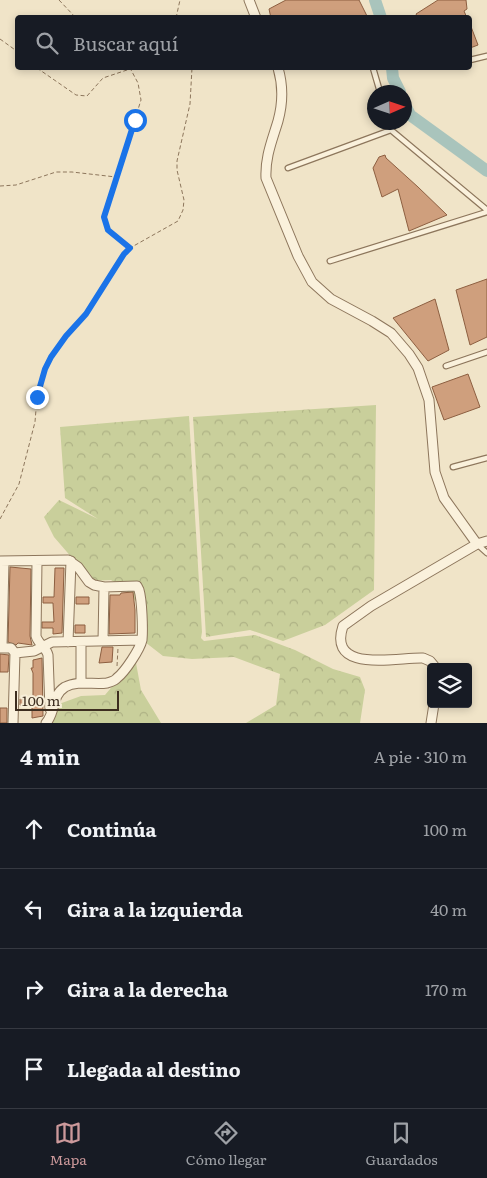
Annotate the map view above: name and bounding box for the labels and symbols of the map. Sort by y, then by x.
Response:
north arrow [367,85,412,130]
route start [124,109,147,132]
route end [26,386,49,409]
scale bar [15,688,119,711]

